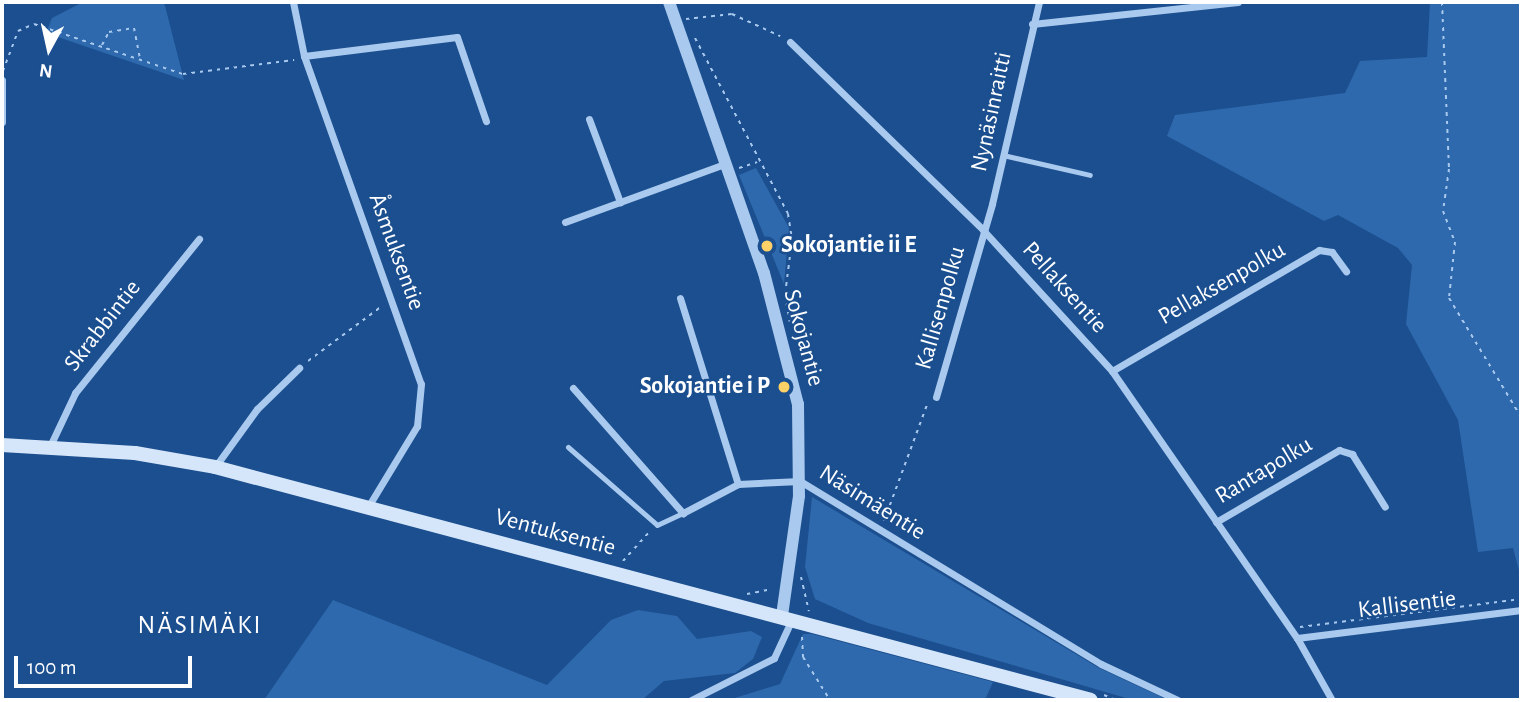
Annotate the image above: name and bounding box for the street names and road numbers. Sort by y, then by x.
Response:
street label: Nynäsinraitti [965,49,1019,175]
street label: Åsmuksentie [362,190,430,314]
street label: Pellaksentie [1015,236,1113,340]
street label: Pellaksenpolku [1153,236,1291,332]
street label: Kallisenpolku [910,243,972,373]
street label: Skrabbintie [58,275,148,377]
street label: Sokojantie [776,286,830,390]
street label: Rantapolku [1210,431,1318,511]
street label: Näsimäentie [814,459,930,547]
street label: Ventuksentie [492,503,618,563]
street label: Kallisentie [1356,585,1458,625]

